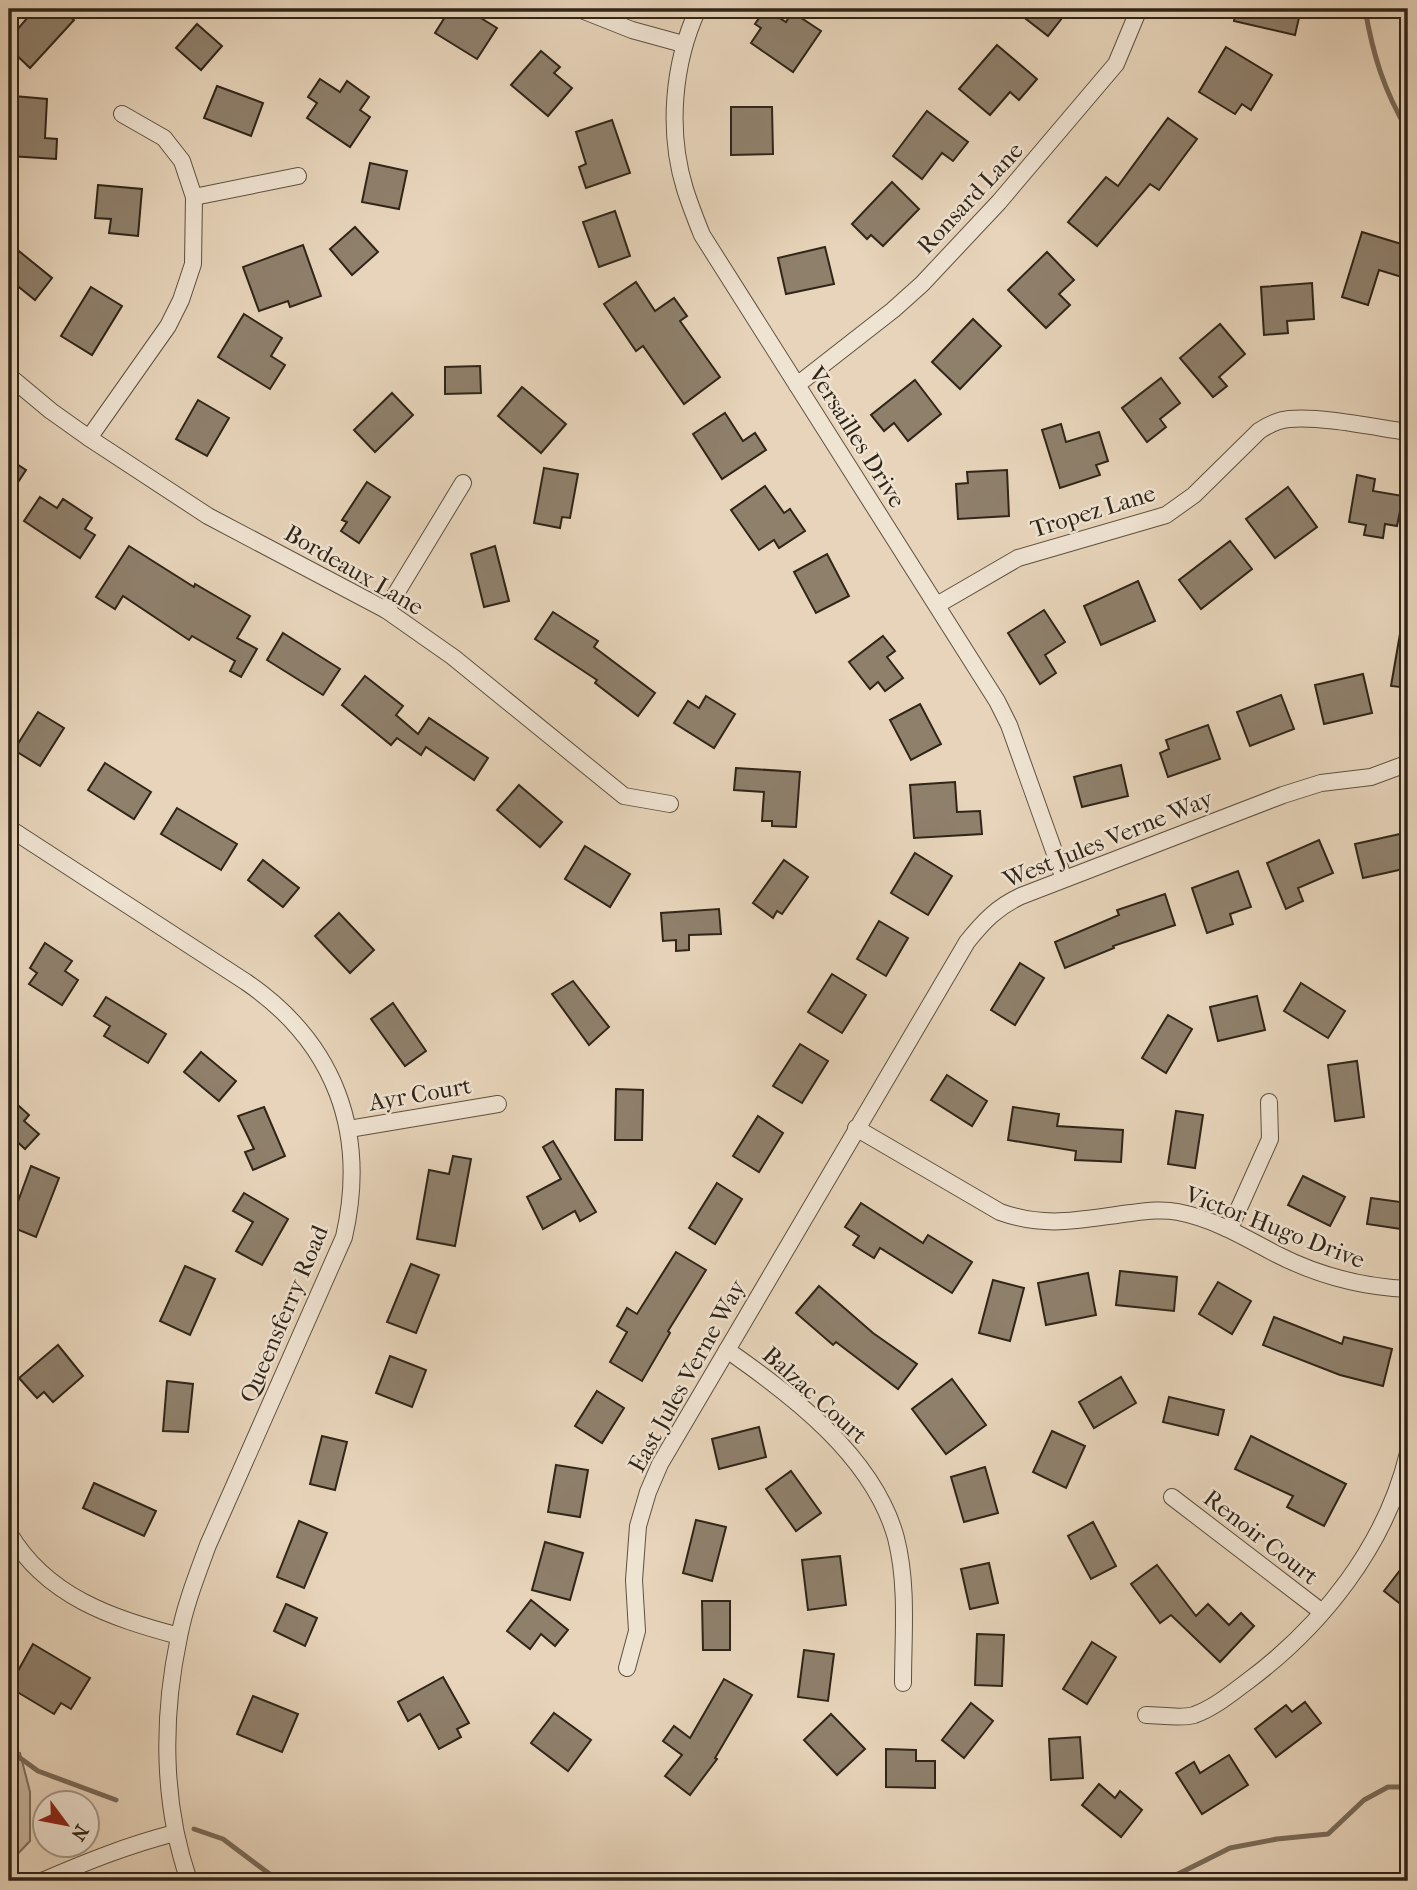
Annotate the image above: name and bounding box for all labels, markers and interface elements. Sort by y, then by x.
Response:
street label: Ronsard Lane [911,136,1029,260]
street label: Versailles Drive [802,360,912,513]
street label: Tropez Lane [1027,479,1159,543]
street label: Bordeaux Lane [279,519,429,621]
street label: West Jules Verne Way [998,784,1218,894]
street label: Ayr Court [366,1071,474,1117]
street label: Victor Hugo Drive [1180,1180,1369,1274]
street label: Queensferry Road [234,1220,334,1407]
street label: East Jules Verne Way [623,1274,752,1477]
street label: Balzac Court [757,1341,874,1450]
street label: Renoir Court [1198,1484,1324,1591]
north arrow [32,1788,102,1858]
text: N [66,1821,93,1845]

